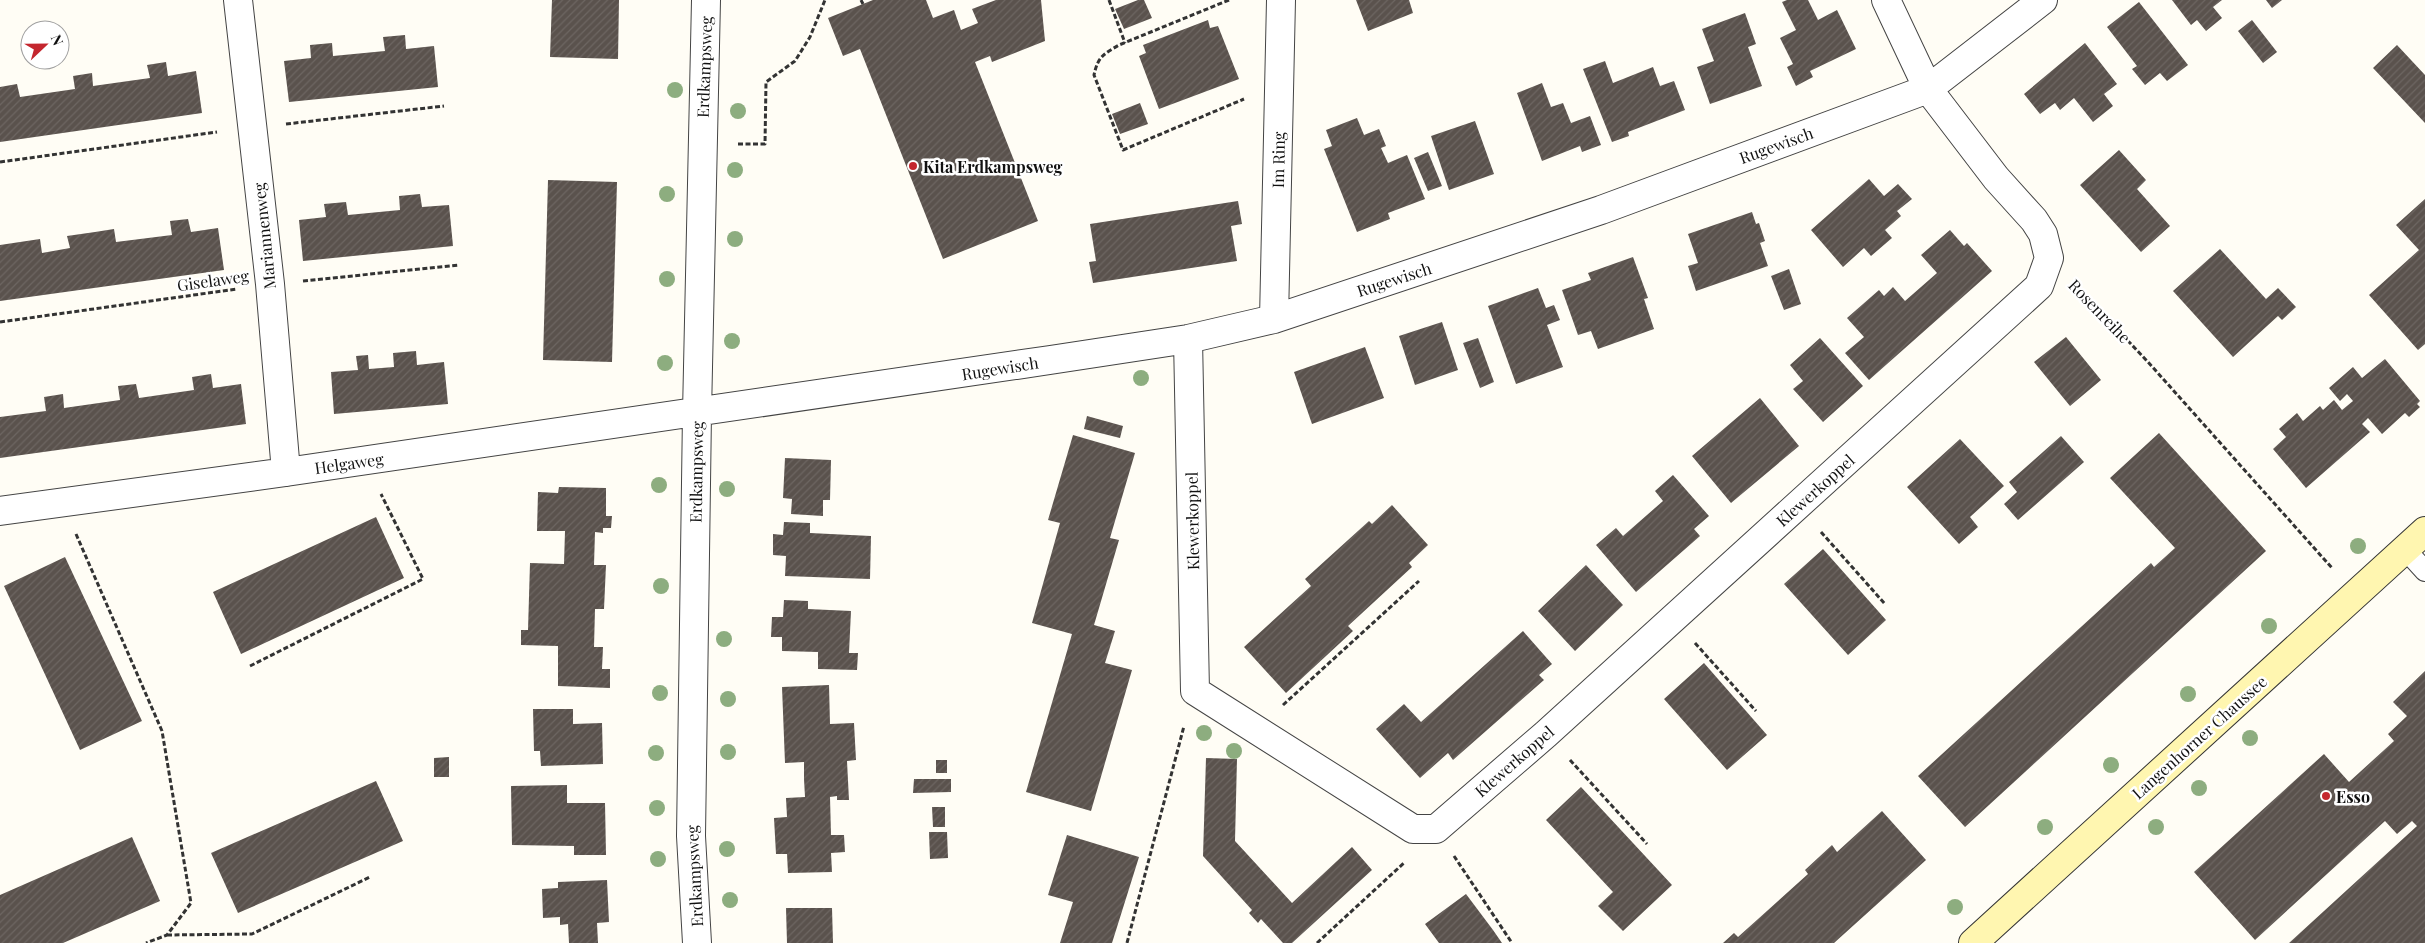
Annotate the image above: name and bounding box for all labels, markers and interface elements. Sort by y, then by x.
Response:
street label: Erdkampsweg [692,15,716,118]
north arrow [20,20,70,70]
text: N [47,32,68,48]
street label: Rugewisch [1736,122,1816,168]
street label: Im Ring [1267,131,1289,188]
place label: Kita Erdkampsweg [923,156,1062,177]
marker: Kita Erdkampsweg [907,160,919,172]
street label: Mariannenweg [248,181,280,290]
street label: Rugewisch [1354,257,1435,301]
street label: Giselaweg [176,264,251,295]
street label: Rosenreihe [2064,275,2136,347]
street label: Rugewisch [960,351,1040,384]
street label: Erdkampsweg [685,420,707,523]
street label: Helgaweg [313,448,385,478]
street label: Klewerkoppel [1771,449,1859,531]
street label: Klewerkoppel [1181,471,1203,570]
street label: Langenhorner Chaussee [2127,671,2271,803]
street label: Klewerkoppel [1470,721,1558,801]
place label: Esso [2336,786,2370,807]
marker: Esso [2320,790,2332,802]
street label: Erdkampsweg [681,824,707,927]

